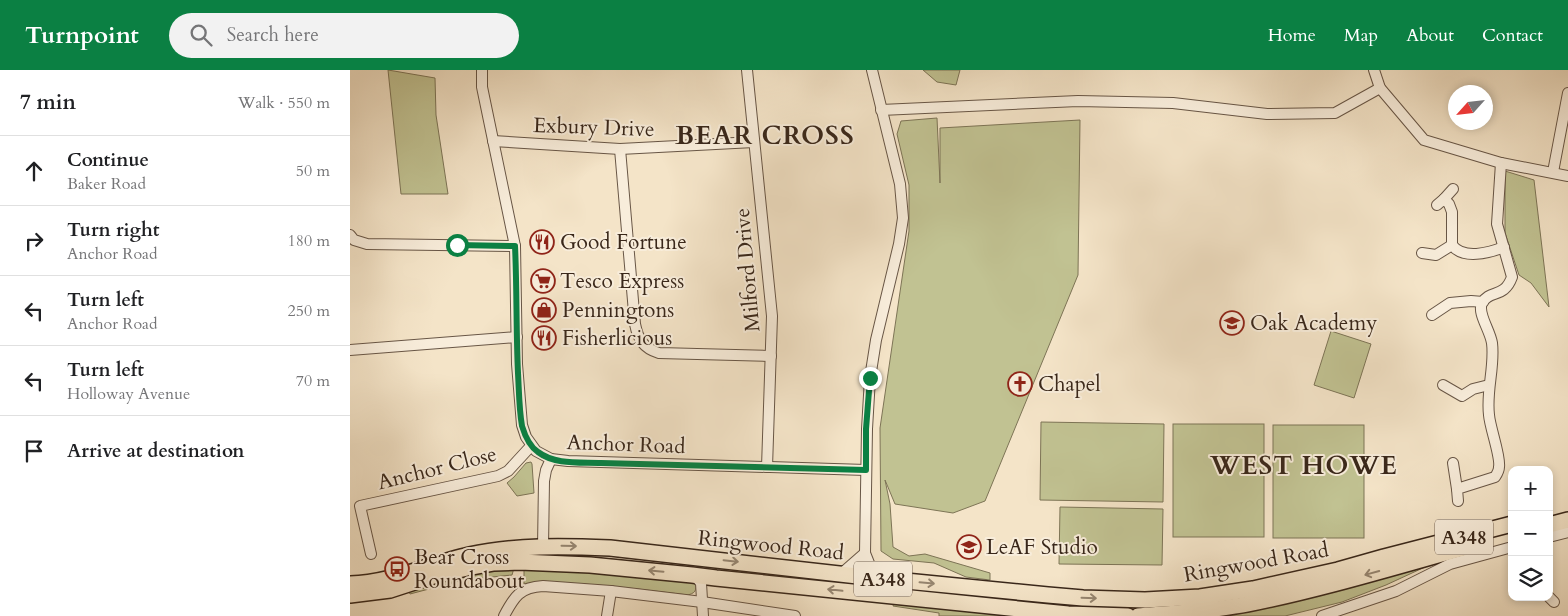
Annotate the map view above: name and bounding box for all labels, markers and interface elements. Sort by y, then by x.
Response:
search box [169,13,519,58]
text: Turnpoint [25,19,139,52]
icon: search [187,21,215,49]
text: Search here [227,22,319,48]
text: Home [1268,23,1316,48]
text: Map [1344,23,1378,48]
text: About [1406,23,1454,48]
text: Contact [1482,23,1543,48]
north arrow [1448,85,1493,130]
text: 7 min [20,88,76,117]
text: Walk · 550 m [238,92,330,114]
street label: Exbury Drive [533,111,655,144]
district label: BEAR CROSS [675,118,855,153]
text: Continue [67,147,149,173]
icon: ahead [20,157,48,185]
text: 50 m [296,160,330,182]
text: Baker Road [67,173,146,195]
street label: Milford Drive [728,207,767,333]
text: Turn right [67,217,159,243]
icon: right [20,227,48,255]
place label: Good Fortune [560,228,687,257]
restaurant icon: Good Fortune [529,229,555,255]
text: 180 m [288,230,330,252]
route start [446,234,469,257]
text: Anchor Road [67,243,158,265]
place label: Tesco Express [560,267,684,296]
supermarket icon: Tesco Express [530,268,556,294]
text: Turn left [67,287,144,313]
place label: Penningtons [562,296,674,325]
icon: left [20,297,48,325]
shop icon: Penningtons [531,297,557,323]
text: 250 m [288,300,330,322]
place label: Oak Academy [1250,309,1377,338]
school or university icon: Oak Academy [1219,310,1245,336]
text: Anchor Road [67,313,158,335]
place label: Fisherlicious [562,324,672,353]
restaurant icon: Fisherlicious [531,325,557,351]
text: Turn left [67,357,144,383]
icon: left [20,367,48,395]
route end [859,367,882,390]
text: 70 m [296,370,330,392]
place label: Chapel [1038,370,1101,399]
church icon: Chapel [1007,371,1033,397]
text: Holloway Avenue [67,383,190,405]
street label: Anchor Road [566,428,686,461]
icon: arrive [20,437,48,465]
text: Arrive at destination [67,438,244,464]
street label: Anchor Close [374,440,500,497]
district label: WEST HOWE [1209,448,1398,483]
map controls [1508,466,1553,601]
button: + [1508,466,1553,511]
button: − [1508,511,1553,556]
road number: A348 [1435,520,1493,554]
street label: Ringwood Road [696,523,845,568]
place label: LeAF Studio [986,533,1098,562]
school or university icon: LeAF Studio [956,534,982,560]
street label: Ringwood Road [1181,535,1331,590]
one-way arrow [561,541,577,551]
place label: Bear Cross Roundabout [414,543,525,596]
bus stop icon: Bear Cross Roundabout [384,556,410,582]
button: layers [1508,556,1553,601]
one-way arrow [723,557,739,566]
road number: A348 [854,562,912,596]
one-way arrow [648,566,664,576]
one-way arrow [1364,569,1380,578]
one-way arrow [919,578,935,588]
one-way arrow [827,586,843,595]
one-way arrow [1081,594,1097,603]

